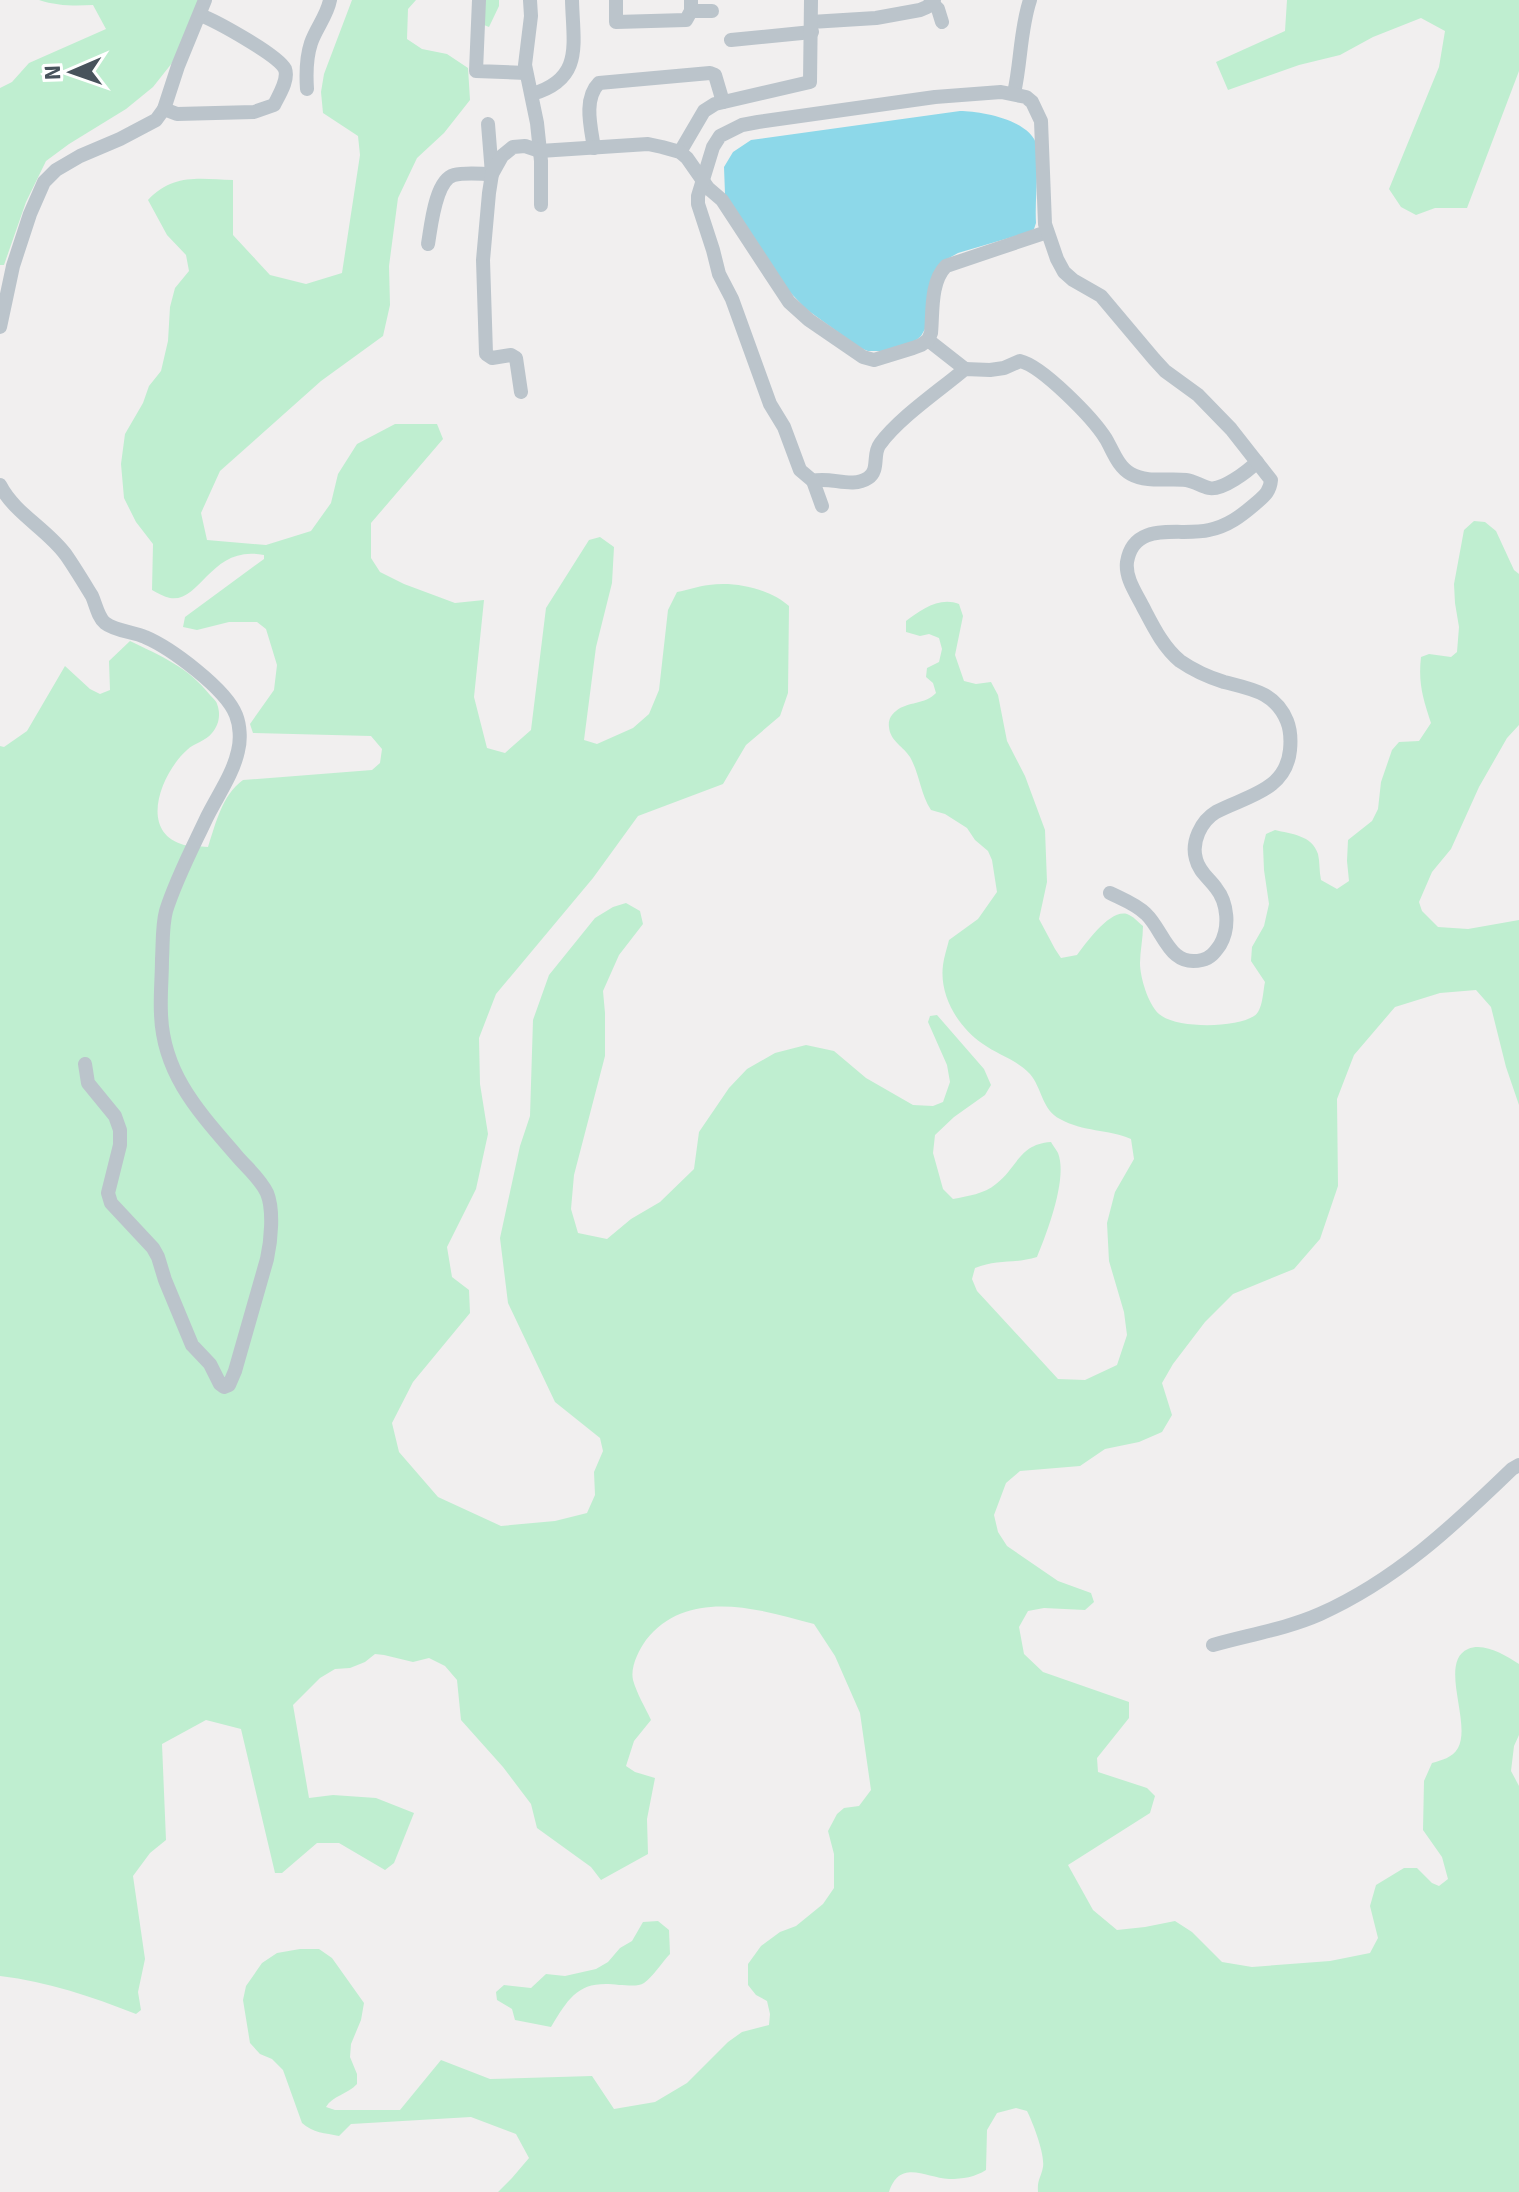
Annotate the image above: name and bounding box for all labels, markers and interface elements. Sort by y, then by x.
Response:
north arrow [32,32,112,112]
text: N [39,65,66,81]

